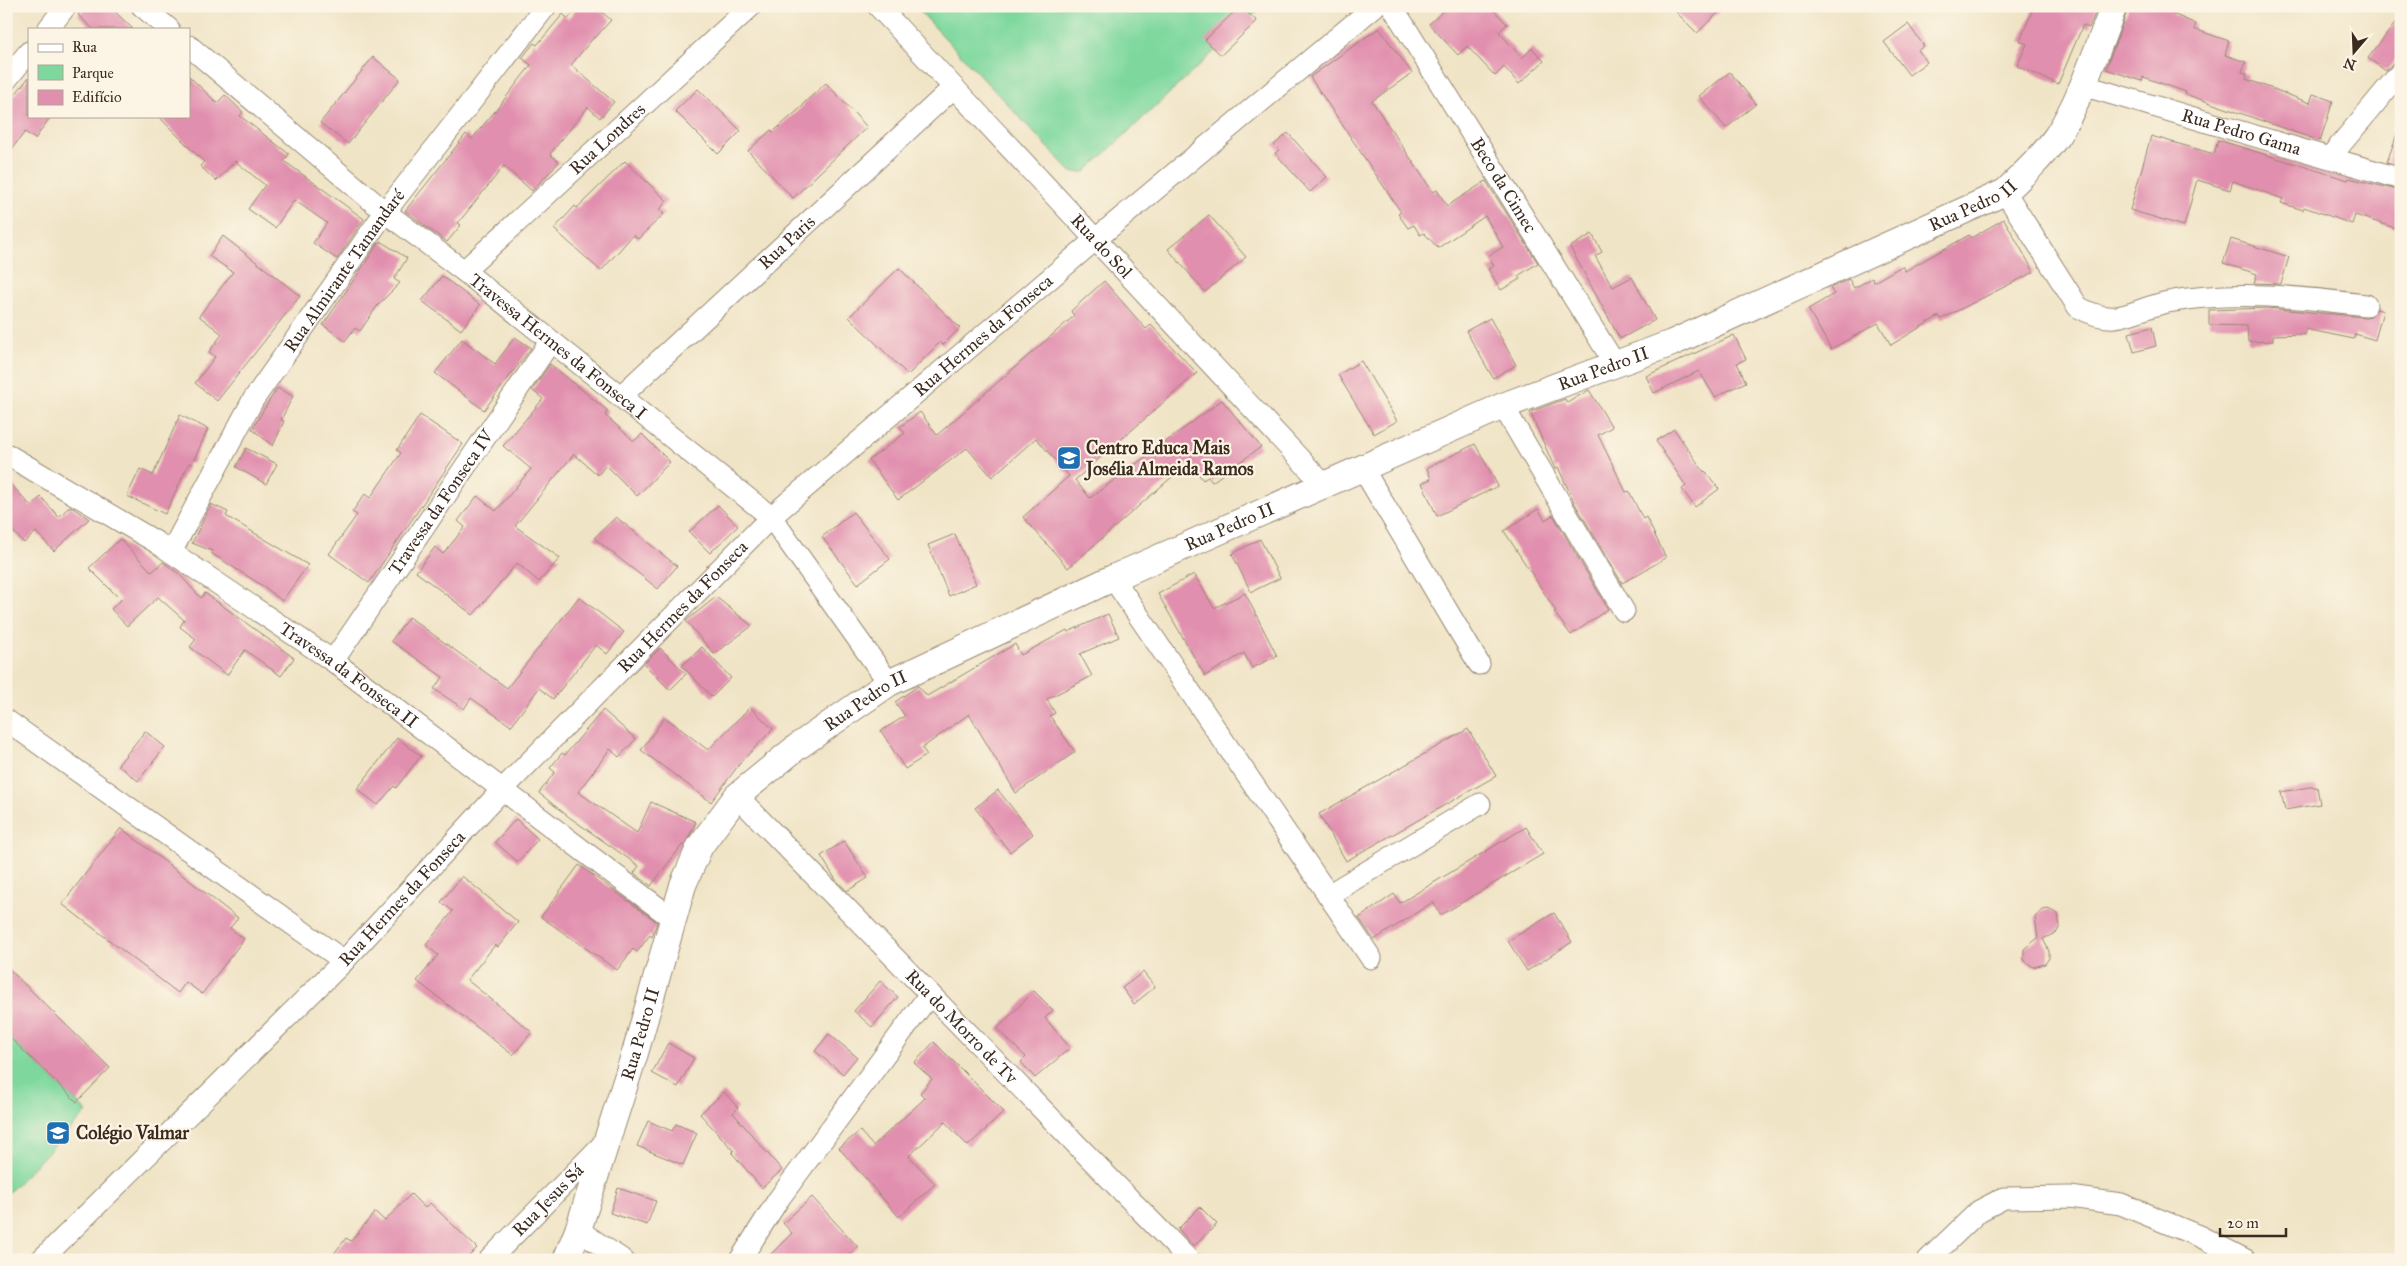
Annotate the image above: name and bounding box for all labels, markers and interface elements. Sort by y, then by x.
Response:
legend [28,28,190,118]
north arrow [2330,28,2380,78]
text: Rua [72,38,97,56]
text: N [2341,54,2358,74]
text: Parque [72,64,114,83]
text: Edifício [72,88,122,106]
street label: Rua Londres [565,98,650,179]
street label: Rua Pedro Gama [2179,104,2304,160]
street label: Beco da Cimec [1466,133,1542,237]
street label: Rua Pedro II [1925,175,2022,236]
street label: Rua Almirante Tamandaré [279,184,410,356]
street label: Rua do Sol [1066,209,1137,283]
street label: Rua Paris [754,211,820,274]
street label: Travessa Hermes da Fonseca I [465,269,651,424]
street label: Rua Hermes da Fonseca [909,270,1058,401]
street label: Rua Pedro II [1555,342,1652,396]
street label: Travessa da Fonseca IV [384,424,499,579]
place label: Centro Educa Mais Josélia Almeida Ramos [1084,437,1254,481]
school or university icon: Centro Educa Mais Josélia Almeida Ramos [1056,445,1082,471]
street label: Rua Pedro II [1182,497,1278,556]
street label: Rua Hermes da Fonseca [613,536,753,677]
street label: Travessa da Fonseca II [275,617,423,733]
street label: Rua Pedro II [820,665,911,736]
street label: Rua Hermes da Fonseca [334,826,470,971]
street label: Rua do Morro de Tv [901,965,1023,1089]
street label: Rua Pedro II [616,985,664,1083]
school or university icon: Colégio Valmar [45,1120,71,1146]
place label: Colégio Valmar [76,1122,190,1145]
street label: Rua Jesus Sá [508,1159,588,1241]
scale bar [2220,1206,2286,1238]
text: 20 m [2227,1214,2259,1232]

